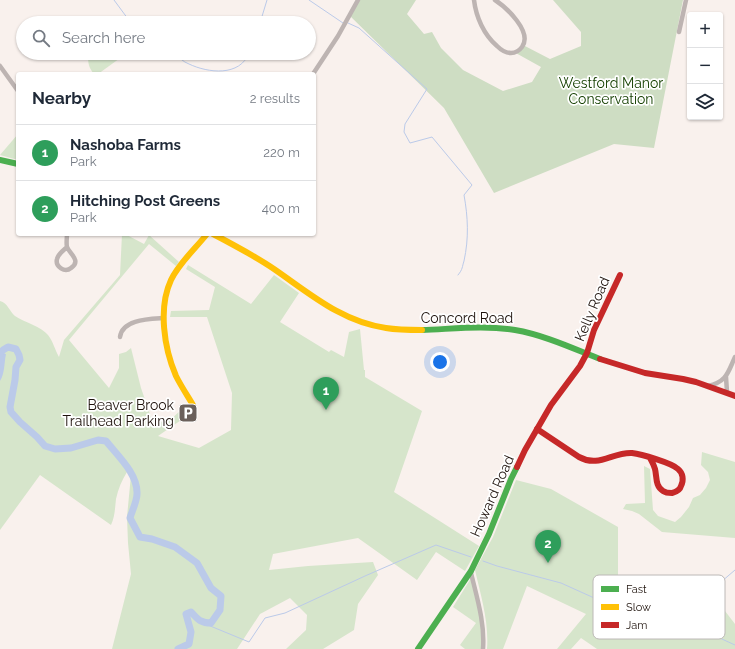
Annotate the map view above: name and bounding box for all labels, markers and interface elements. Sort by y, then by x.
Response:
map controls [687,12,723,120]
button: + [687,12,723,48]
search box [16,16,316,60]
icon: search [30,27,52,49]
text: Search here [62,29,145,47]
button: − [687,48,723,84]
park label: Westford Manor Conservation [559,75,663,107]
button: layers [687,84,723,120]
text: Nearby [32,88,91,108]
text: 2 results [250,91,300,106]
text: Nashoba Farms [70,136,181,154]
text: 1 [42,145,48,160]
text: 220 m [263,145,300,160]
text: Park [70,154,97,169]
text: Hitching Post Greens [70,192,220,210]
text: 2 [41,201,49,216]
text: 400 m [262,201,300,216]
text: Park [70,210,97,225]
street label: Kelly Road [571,274,613,344]
street label: Concord Road [421,310,513,326]
your location [430,352,450,372]
pin: 1 [313,377,339,410]
place label: Beaver Brook Trailhead Parking [63,397,175,429]
parking icon: Beaver Brook Trailhead Parking [177,402,199,424]
street label: Howard Road [467,453,517,539]
pin: 2 [535,530,561,563]
legend [593,575,725,639]
text: Fast [626,583,647,596]
text: Slow [626,601,651,614]
text: Jam [626,619,647,632]

